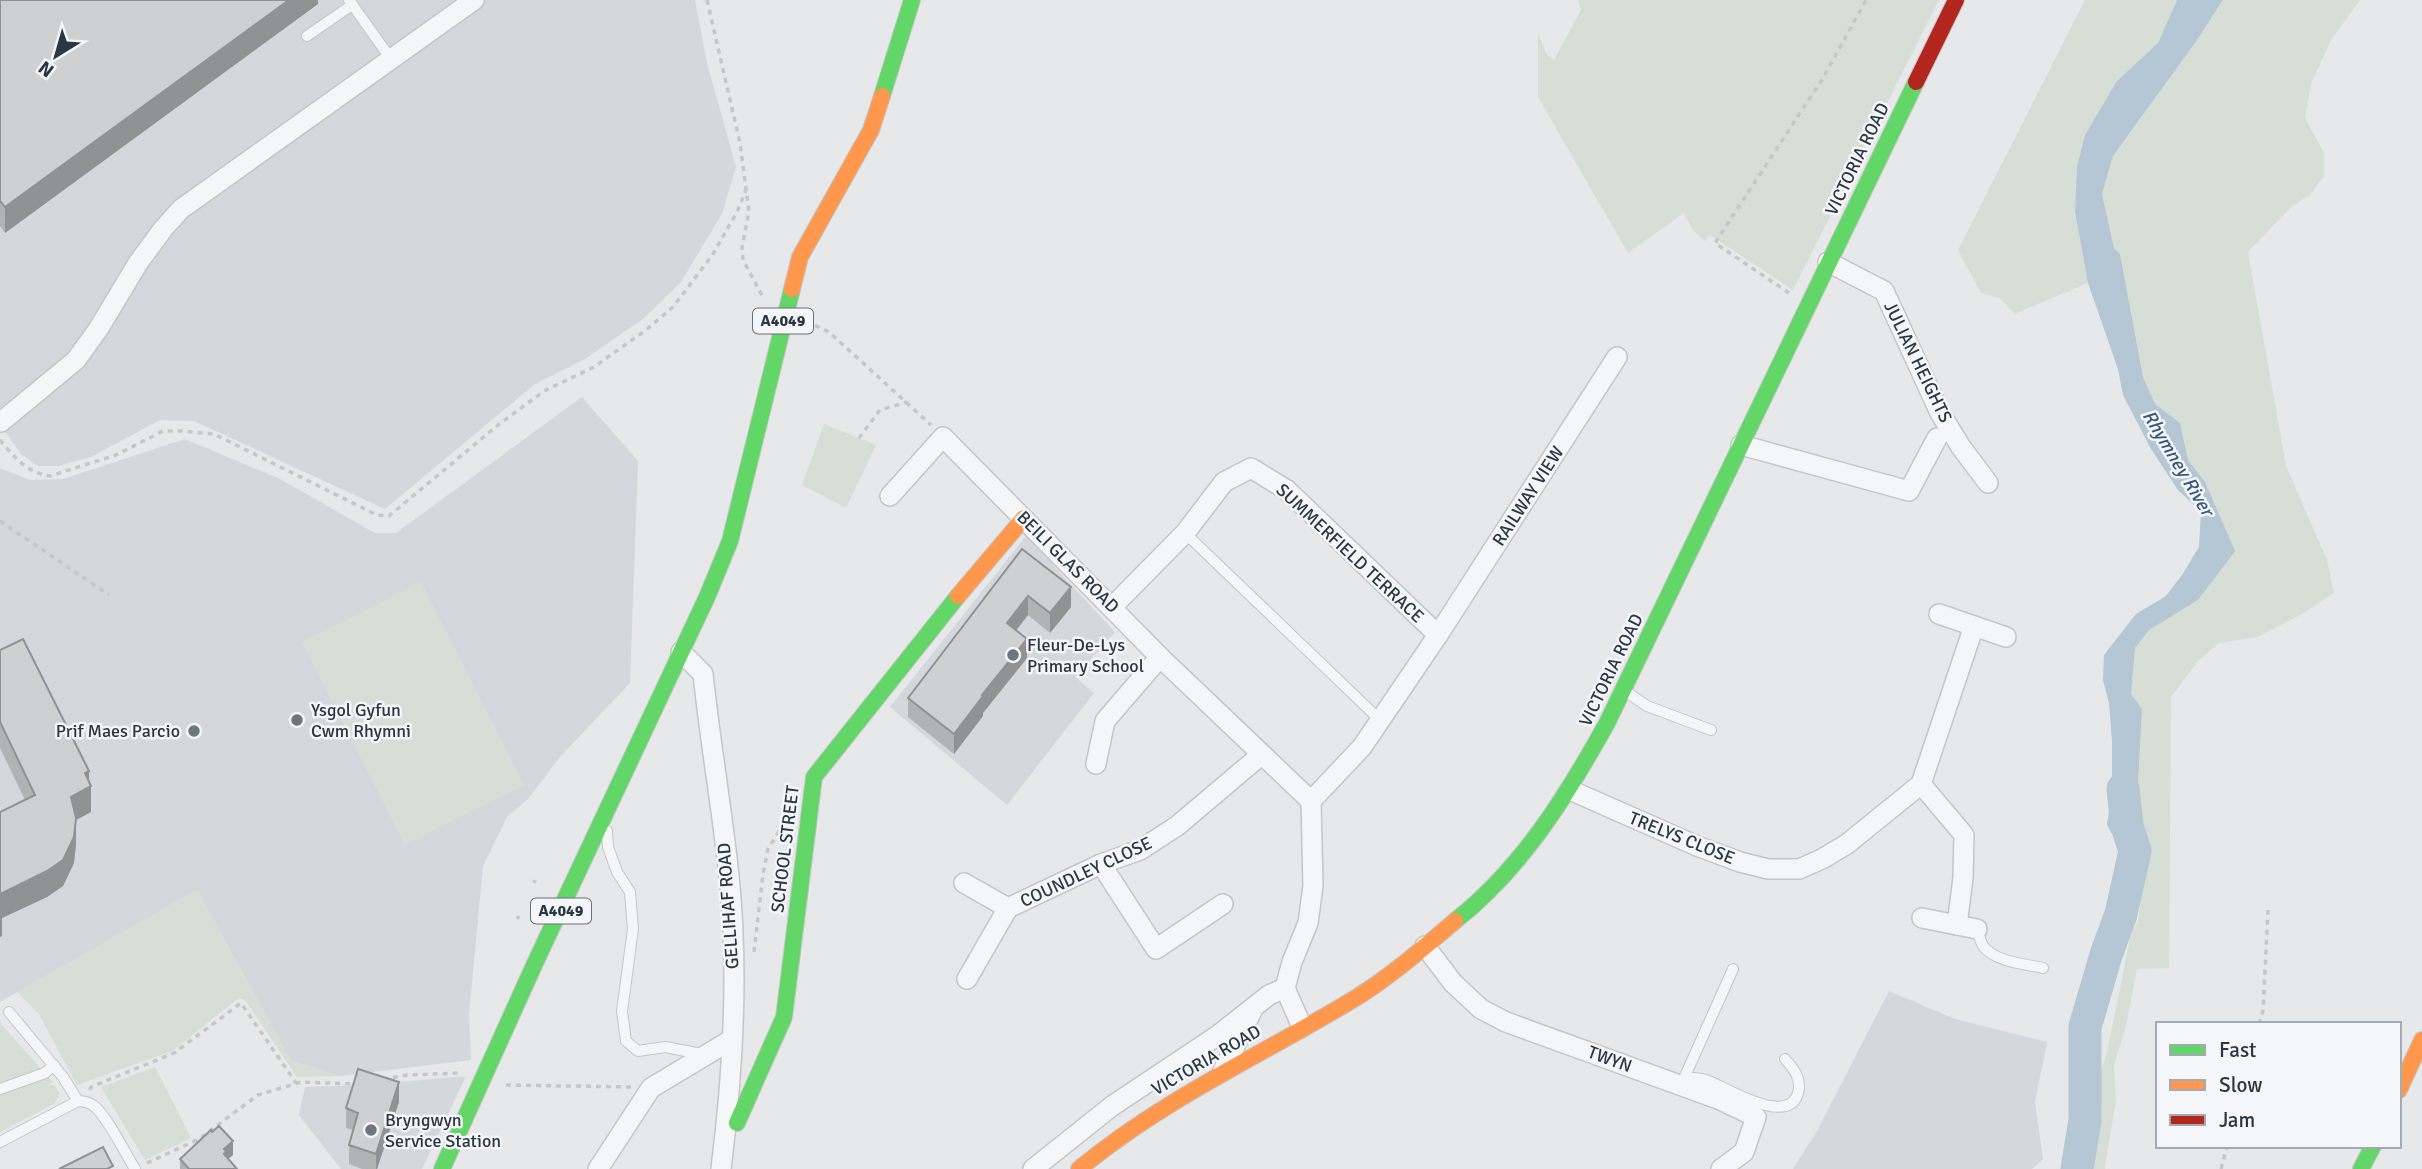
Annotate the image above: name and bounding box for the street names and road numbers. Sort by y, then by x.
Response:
street label: VICTORIA ROAD [1820,99,1894,219]
street label: JULIAN HEIGHTS [1879,298,1957,426]
road number: A4049 [753,308,813,334]
street label: RAILWAY VIEW [1488,442,1568,550]
street label: SUMMERFIELD TERRACE [1271,479,1429,627]
street label: BEILI GLAS ROAD [1012,506,1124,618]
street label: VICTORIA ROAD [1574,610,1648,730]
street label: SCHOOL STREET [766,784,804,914]
street label: TRELYS CLOSE [1626,807,1738,869]
street label: COUNDLEY CLOSE [1017,832,1155,912]
street label: GELLIHAF ROAD [713,842,743,970]
road number: A4049 [531,898,591,923]
street label: VICTORIA ROAD [1147,1020,1265,1100]
street label: TWYN [1585,1041,1635,1077]

